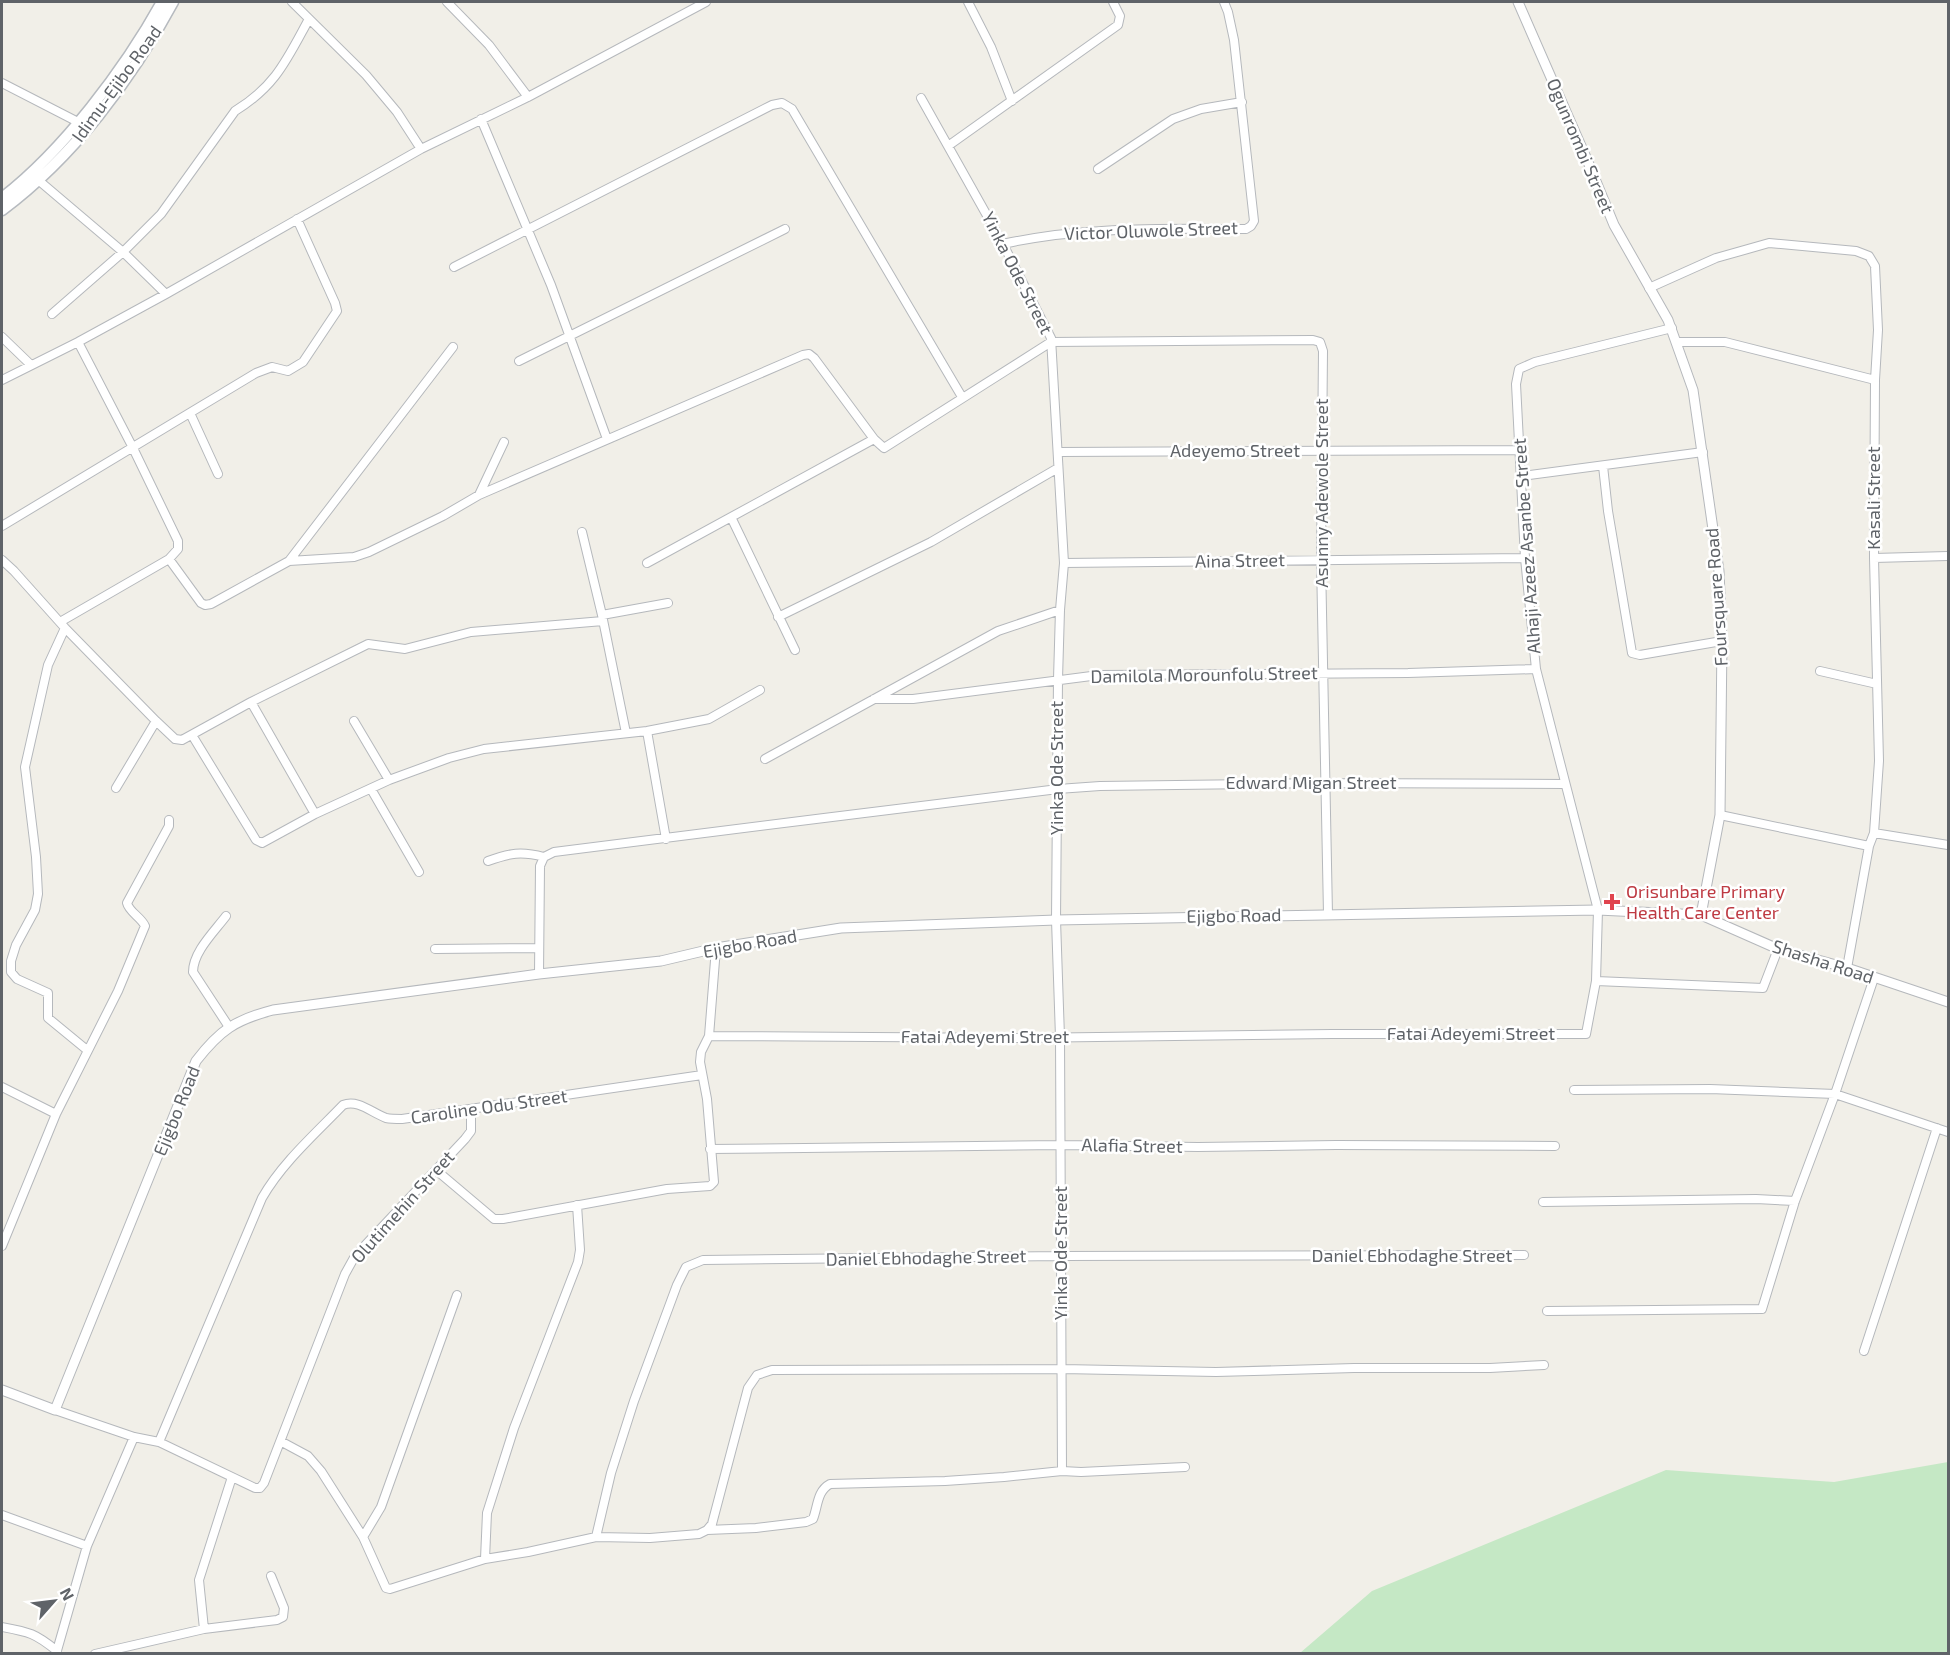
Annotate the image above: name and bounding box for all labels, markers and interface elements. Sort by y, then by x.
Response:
street label: Idimu-Ejibo Road [67,21,166,146]
street label: Ogunrombi Street [1543,75,1619,217]
street label: Yinka Ode Street [978,208,1058,337]
street label: Victor Oluwole Street [1064,216,1238,244]
street label: Asunny Adewole Street [1310,398,1332,588]
street label: Alhaji Azeez Asanbe Street [1507,437,1545,655]
street label: Adeyemo Street [1170,439,1300,461]
street label: Kasali Street [1862,446,1884,550]
street label: Foursquare Road [1700,527,1732,667]
street label: Aina Street [1195,548,1285,572]
street label: Damilola Morounfolu Street [1090,661,1318,687]
street label: Yinka Ode Street [1045,701,1067,835]
street label: Edward Migan Street [1226,771,1397,793]
place label: Orisunbare Primary Health Care Center [1626,880,1786,923]
marker: Orisunbare Primary Health Care Center [1603,893,1621,911]
street label: Ejigbo Road [1186,903,1282,927]
street label: Ejigbo Road [701,924,799,962]
street label: Shasha Road [1770,934,1877,988]
street label: Fatai Adeyemi Street [1387,1022,1555,1044]
street label: Fatai Adeyemi Street [901,1025,1069,1047]
street label: Ejigbo Road [148,1062,204,1159]
street label: Caroline Odu Street [409,1084,569,1128]
street label: Alafia Street [1081,1133,1183,1157]
street label: Olutimehin Street [346,1145,459,1267]
street label: Yinka Ode Street [1049,1186,1071,1320]
street label: Daniel Ebhodaghe Street [825,1244,1027,1270]
street label: Daniel Ebhodaghe Street [1312,1244,1513,1266]
north arrow [24,1571,84,1631]
text: N [57,1584,79,1603]

